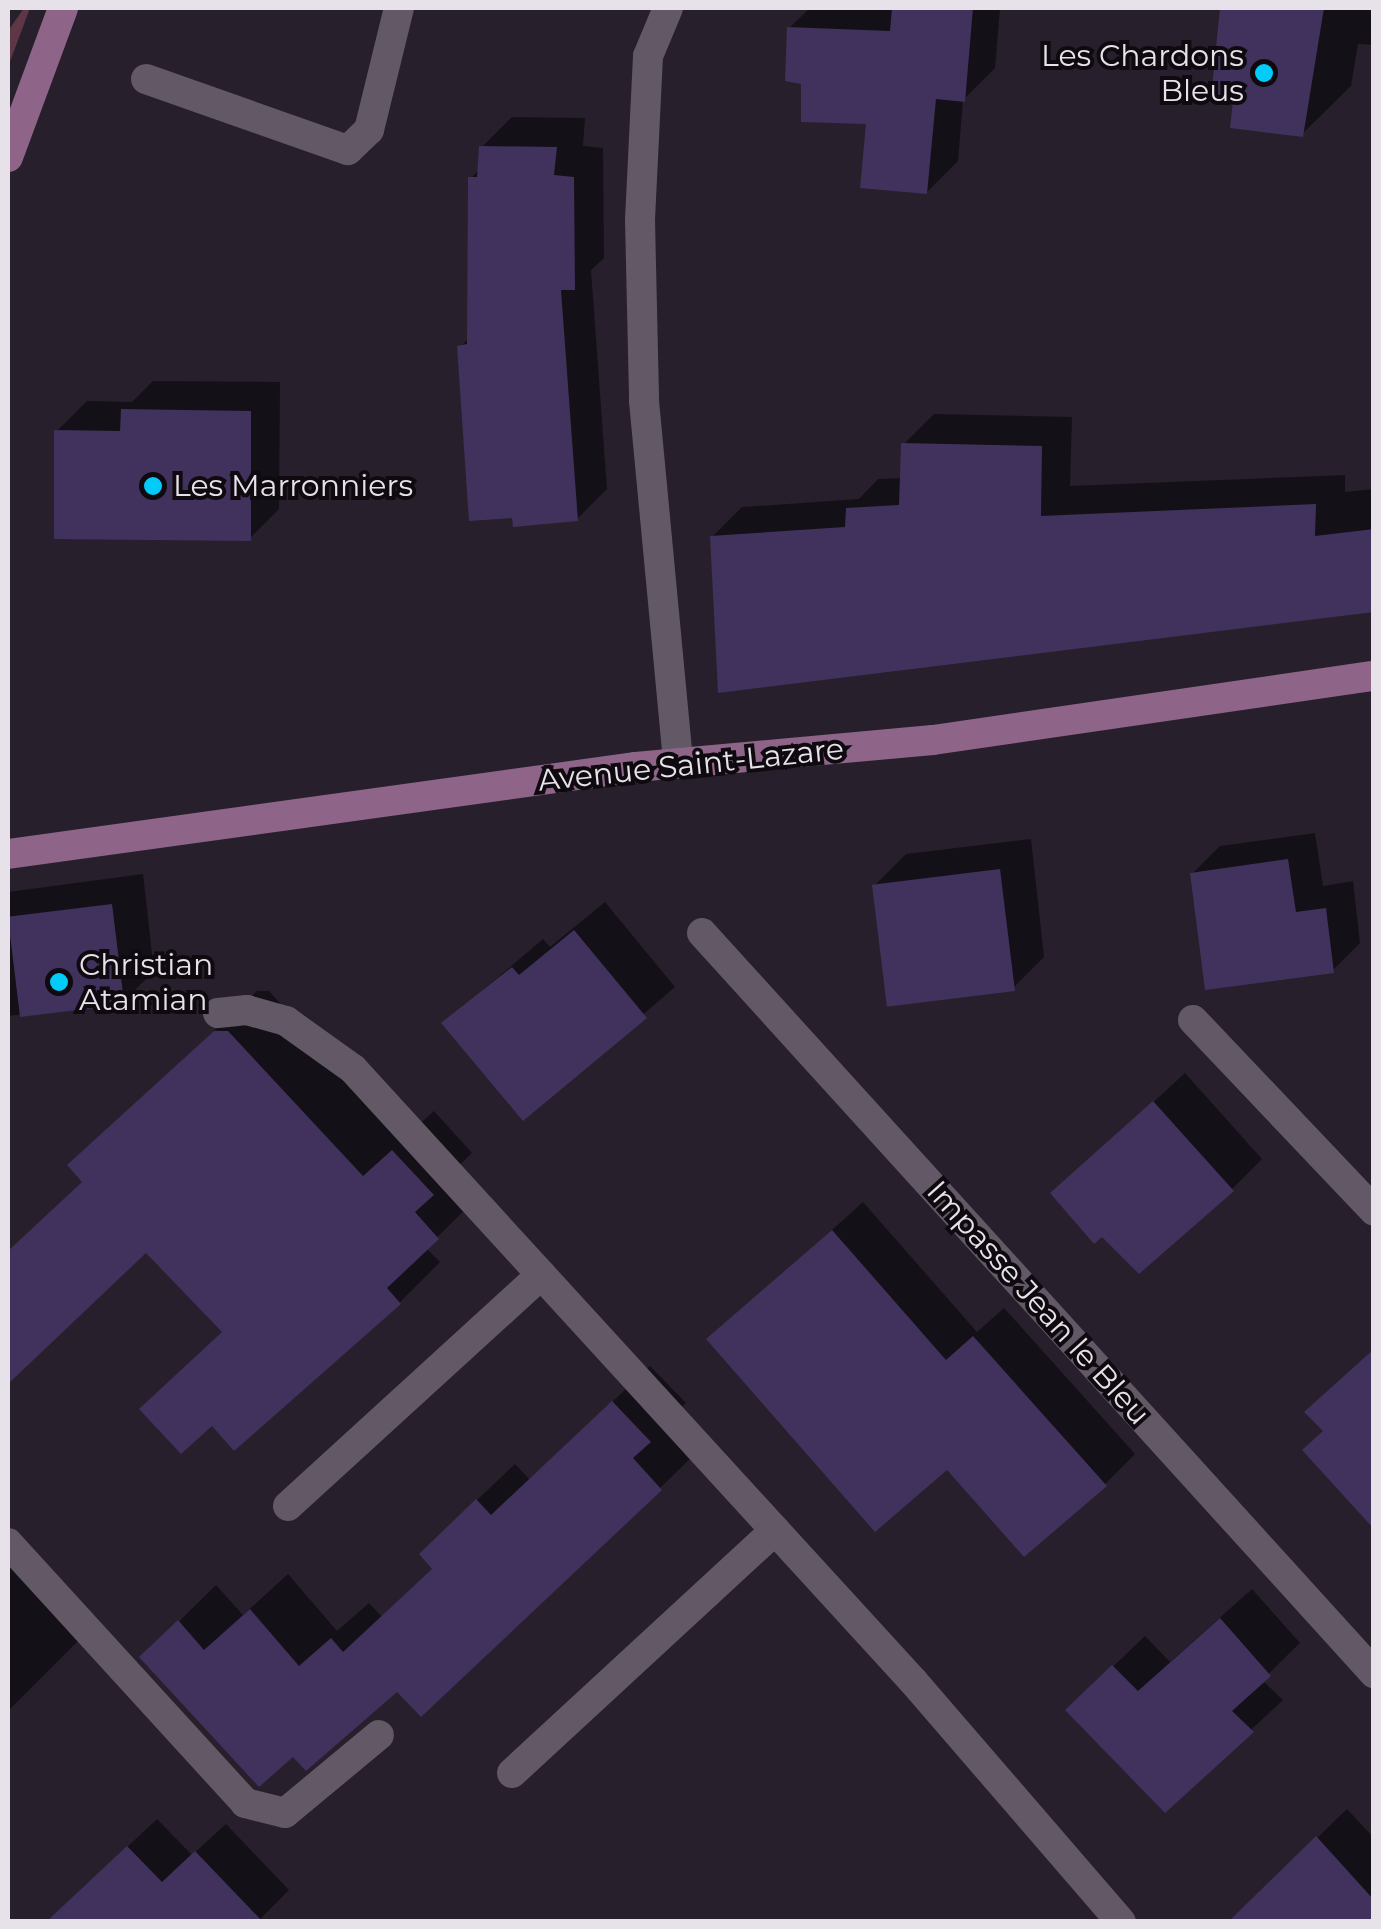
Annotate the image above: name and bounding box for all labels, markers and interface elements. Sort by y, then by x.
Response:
place label: Les Chardons Bleus [1041,38,1244,108]
marker: Les Chardons Bleus [1253,62,1275,84]
place label: Les Marronniers [173,468,413,504]
marker: Les Marronniers [142,475,164,497]
street label: Avenue Saint-Lazare [536,731,846,799]
place label: Christian Atamian [79,947,213,1018]
marker: Christian Atamian [48,971,70,993]
street label: Impasse Jean le Bleu [919,1174,1157,1432]

